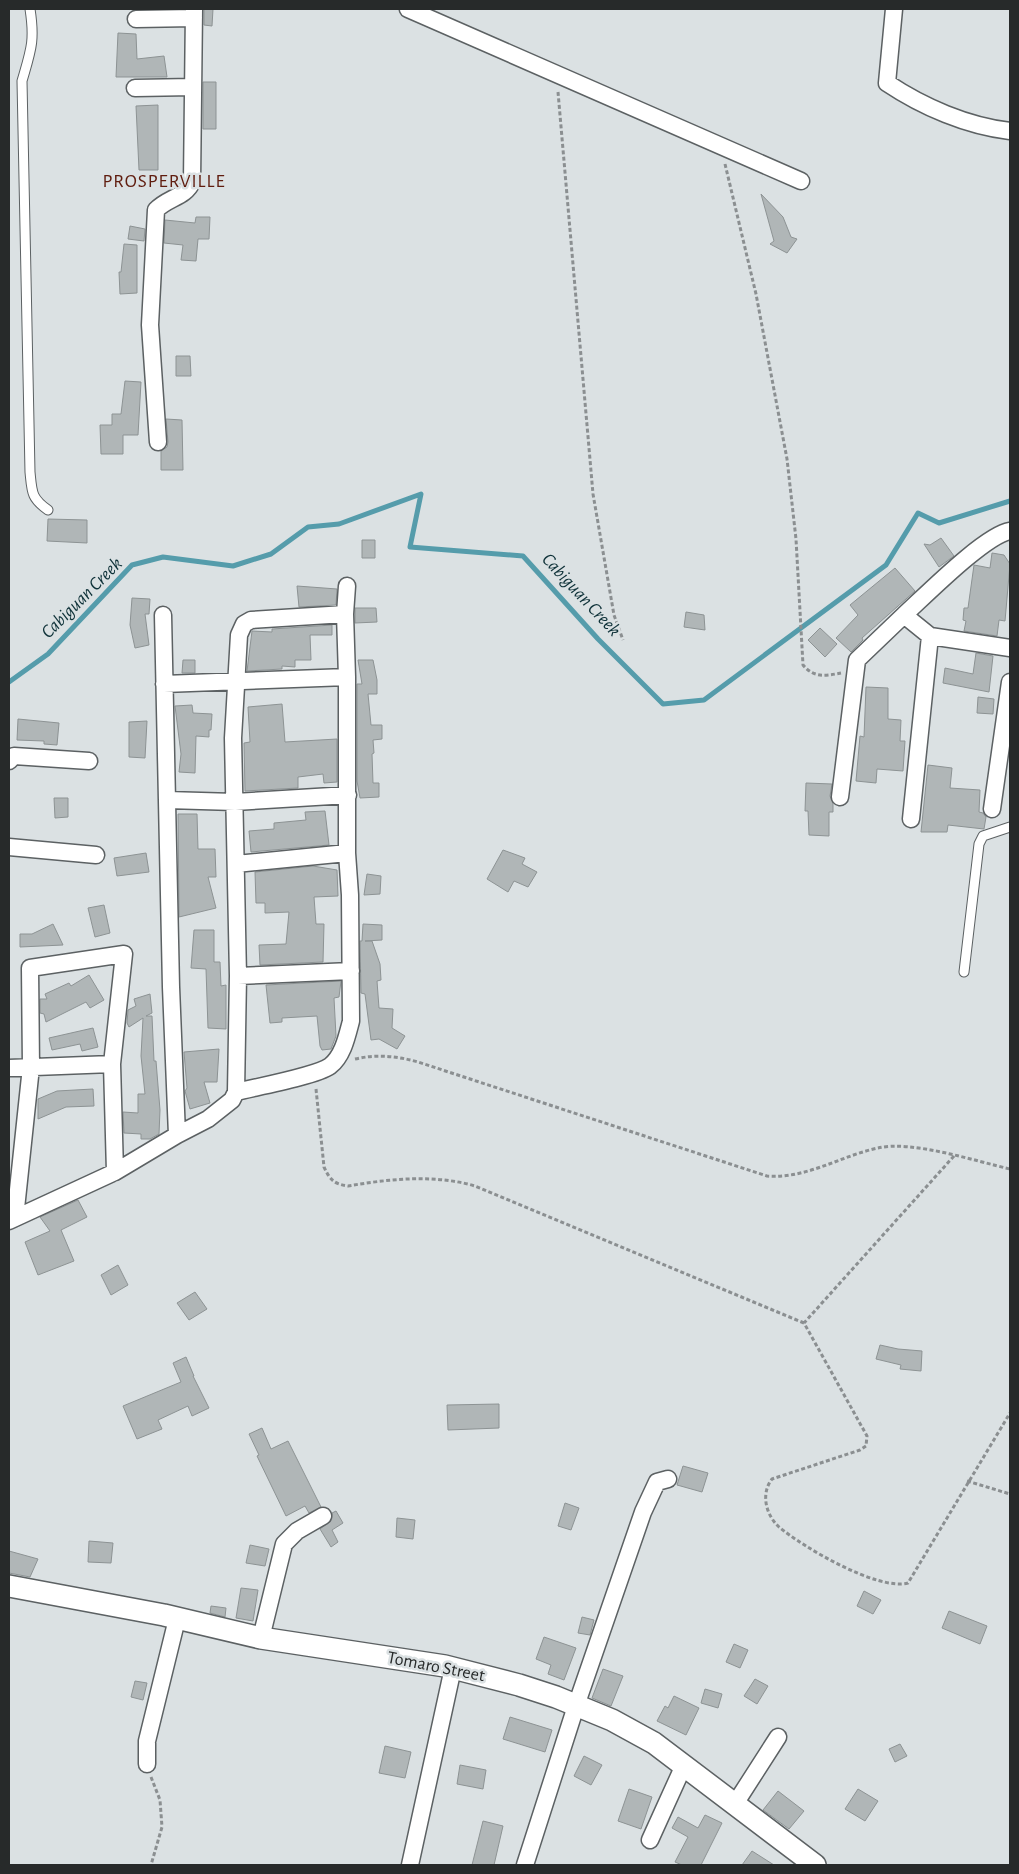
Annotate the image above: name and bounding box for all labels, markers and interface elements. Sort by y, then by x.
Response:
district label: PROSPERVILLE [102,172,226,191]
water label: Cabiguan Creek [538,550,624,640]
water label: Cabiguan Creek [38,554,126,642]
street label: Tomaro Street [386,1649,486,1685]

